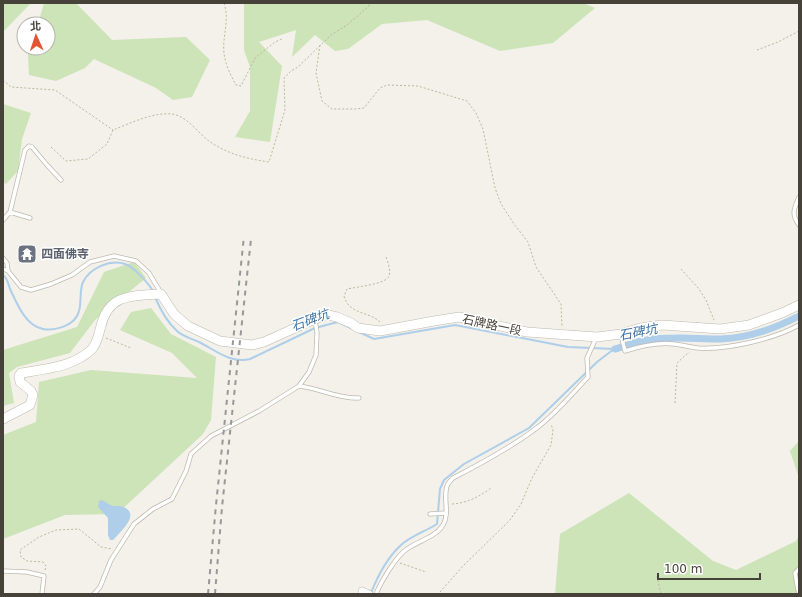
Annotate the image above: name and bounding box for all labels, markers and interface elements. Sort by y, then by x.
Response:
north arrow [16,16,56,56]
text: 北 [30,20,41,33]
temple icon: 四面佛寺 [16,243,38,265]
place label: 四面佛寺 [41,247,89,261]
water label: 石碑坑 [289,306,333,334]
street label: 石牌路一段 [461,312,523,338]
water label: 石碑坑 [617,321,661,343]
scale bar [658,555,760,581]
text: 100 m [664,562,702,576]

